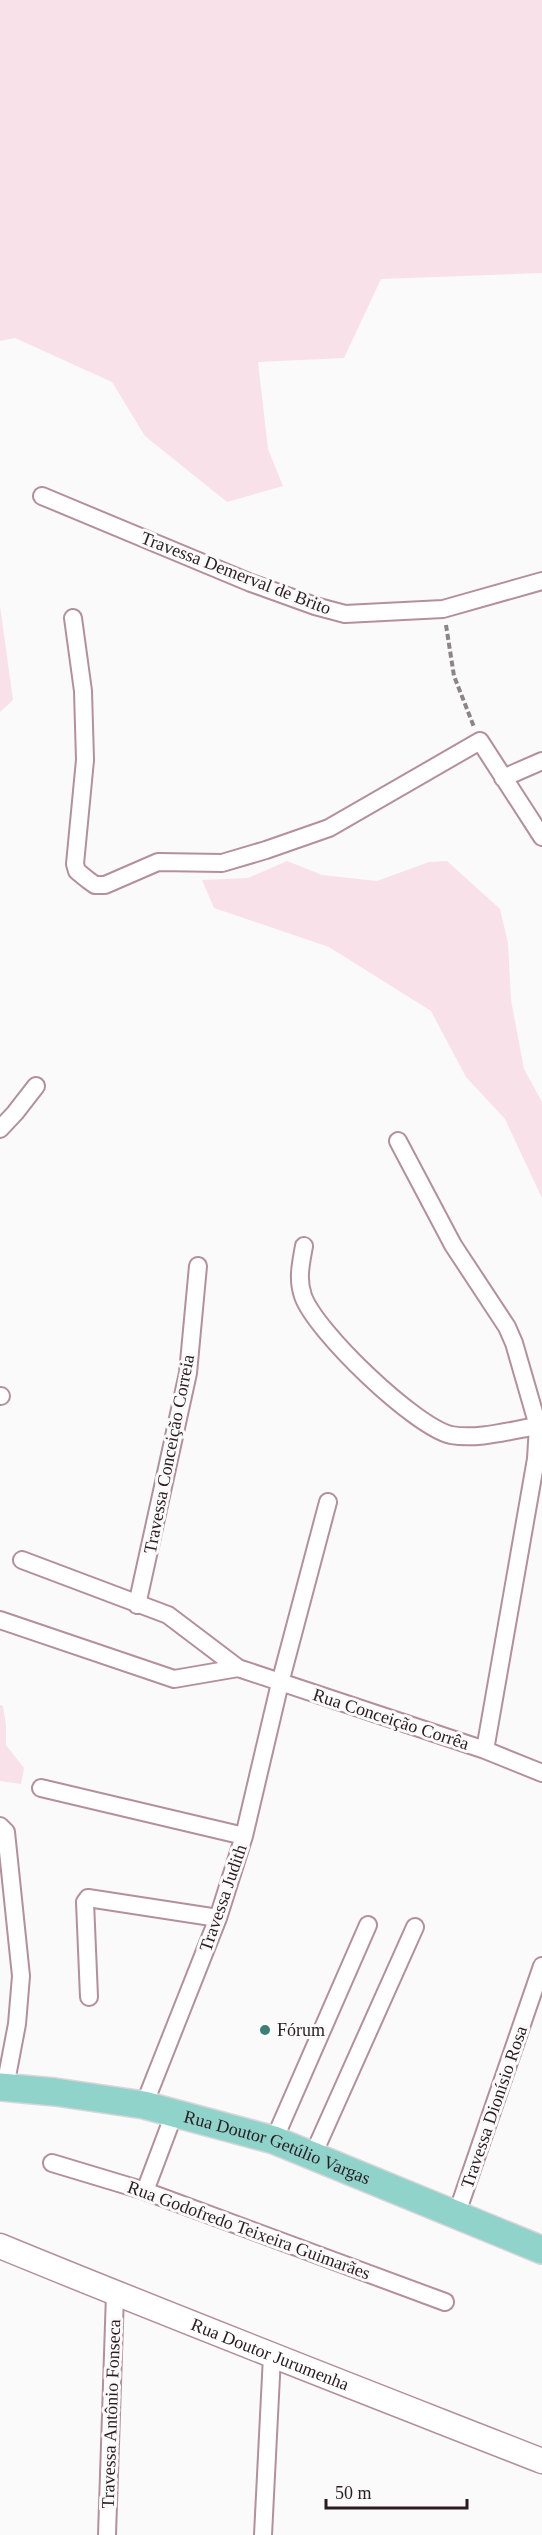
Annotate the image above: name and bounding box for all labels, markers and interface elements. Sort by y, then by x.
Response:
street label: Travessa Demerval de Brito [138,528,334,618]
street label: Travessa Conceição Correia [140,1353,198,1555]
street label: Rua Conceição Corrêa [310,1684,472,1754]
street label: Travessa Judith [195,1842,251,1954]
place label: Fórum [277,2020,325,2040]
marker: Fórum [258,2023,272,2037]
street label: Travessa Dionísio Rosa [457,2023,531,2191]
street label: Rua Doutor Getúlio Vargas [182,2106,373,2188]
street label: Rua Godofredo Teixeira Guimarães [125,2177,373,2283]
street label: Rua Doutor Jurumenha [188,2314,352,2394]
street label: Travessa Antônio Fonseca [98,2319,124,2509]
scale bar [326,2472,467,2510]
text: 50 m [335,2483,372,2503]

